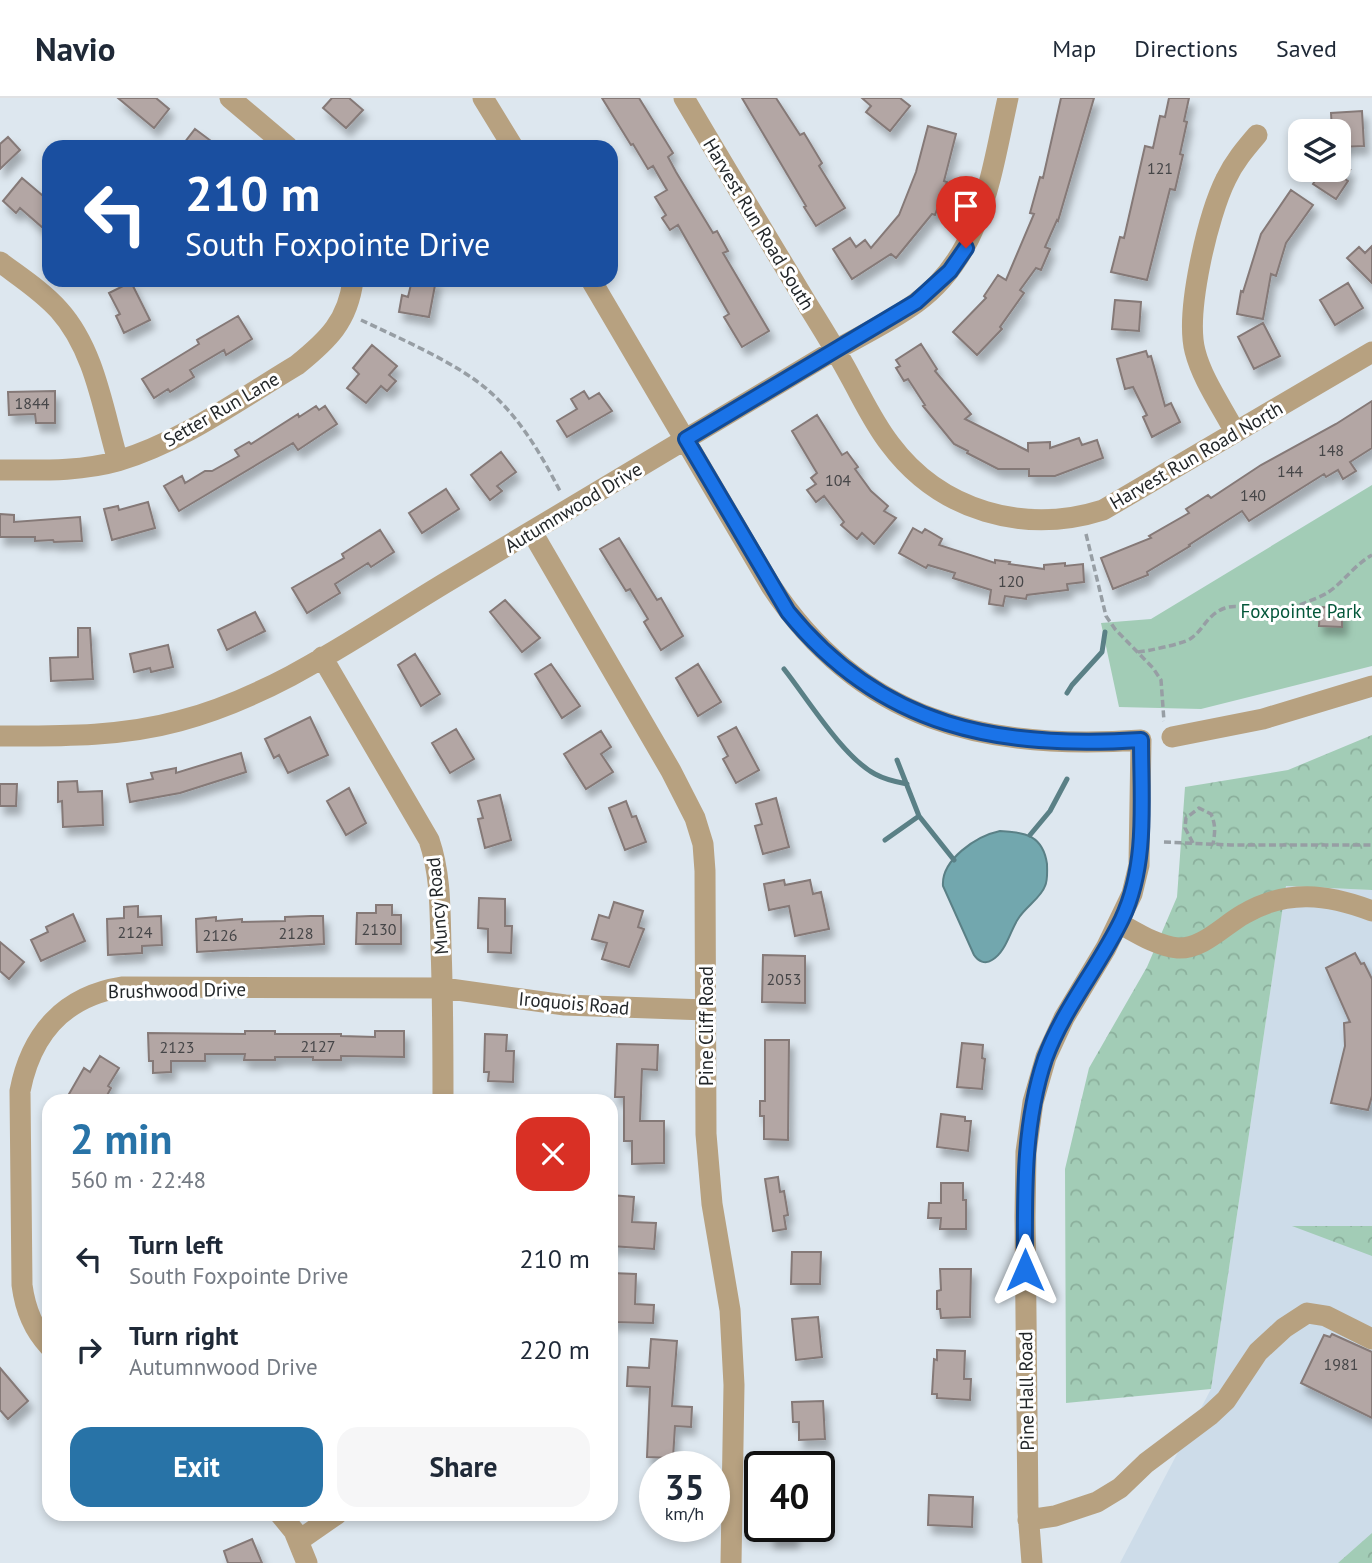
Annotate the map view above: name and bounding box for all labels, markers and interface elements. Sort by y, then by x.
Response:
text: Navio [35,27,115,70]
text: Map [1052,33,1096,64]
text: Directions [1134,33,1238,64]
text: Saved [1276,33,1337,64]
map controls [1288,119,1351,182]
button: layers [1288,119,1351,182]
street label: Harvest Run Road South [698,134,820,314]
house number: 121 [1147,158,1173,178]
text: 210 m [185,161,320,225]
icon: left [70,168,161,259]
pin [936,176,996,248]
icon: arrive [947,187,985,225]
text: South Foxpointe Drive [185,223,490,265]
street label: Setter Run Lane [159,366,283,452]
house number: 1844 [15,393,50,413]
street label: Harvest Run Road North [1105,396,1287,514]
house number: 148 [1318,440,1344,460]
street label: Autumnwood Drive [500,457,646,557]
house number: 144 [1277,461,1303,481]
house number: 104 [825,470,851,490]
house number: 140 [1240,485,1266,505]
house number: 120 [998,571,1024,591]
park label: Foxpointe Park [1240,599,1362,623]
street label: Muncy Road [421,856,453,956]
house number: 2130 [362,919,397,939]
house number: 2124 [118,922,153,942]
house number: 2128 [279,923,313,943]
house number: 2126 [203,925,237,945]
street label: Pine Cliff Road [694,966,718,1086]
house number: 2053 [767,969,801,989]
street label: Brushwood Drive [108,977,246,1003]
street label: Iroquois Road [518,986,630,1020]
house number: 2127 [301,1036,335,1056]
house number: 2123 [160,1037,194,1057]
text: 2 min [70,1111,172,1166]
button: close [516,1117,590,1191]
text: 560 m · 22:48 [70,1165,206,1194]
text: Turn left [129,1228,223,1261]
position arrow [988,1233,1062,1307]
icon: left [70,1240,108,1278]
text: 210 m [519,1242,590,1275]
text: South Foxpointe Drive [129,1261,348,1290]
text: Turn right [129,1319,238,1352]
icon: right [70,1331,108,1369]
street label: Pine Hall Road [1013,1331,1039,1451]
text: 220 m [519,1333,590,1366]
text: Autumnwood Drive [129,1352,318,1381]
house number: 1981 [1324,1354,1358,1374]
button: Exit [70,1427,323,1507]
button: Share [337,1427,590,1507]
speed limit sign: 40 [744,1451,835,1542]
text: 35 [665,1464,704,1510]
text: km/h [665,1502,704,1525]

